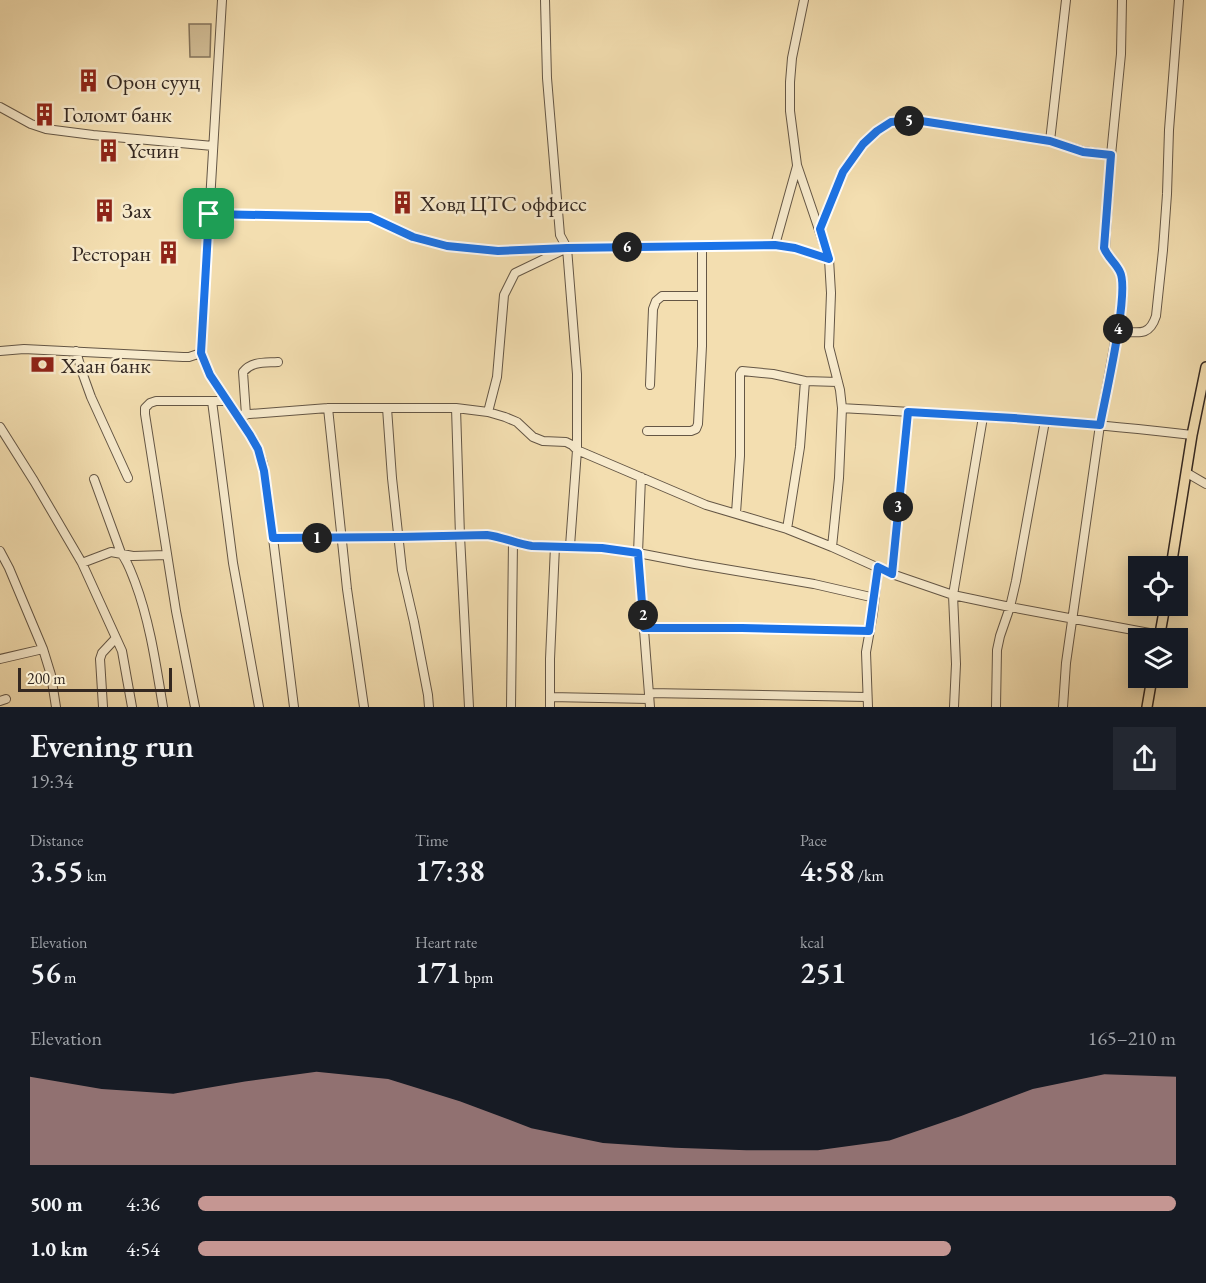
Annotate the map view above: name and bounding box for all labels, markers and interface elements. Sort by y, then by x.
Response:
place label: Орон сууц [106,67,201,96]
building icon: Орон сууц [75,68,101,94]
place label: Голомт банк [63,100,172,129]
building icon: Голомт банк [32,101,58,127]
pin: 5 [894,106,924,136]
text: 5 [905,110,913,131]
place label: Үсчин [127,136,179,165]
building icon: Үсчин [96,137,122,163]
pin [183,188,234,239]
place label: Ховд ЦТС оффисс [419,189,587,218]
building icon: Ховд ЦТС оффисс [389,190,415,216]
place label: Зах [122,196,152,225]
building icon: Зах [91,197,117,223]
icon: arrive [192,197,225,230]
pin: 6 [612,232,642,262]
text: 6 [623,236,631,257]
place label: Ресторан [72,239,151,268]
building icon: Ресторан [156,240,182,266]
pin: 4 [1103,314,1133,344]
text: 4 [1114,318,1122,339]
place label: Хаан банк [60,351,151,380]
bank icon: Хаан банк [30,352,56,378]
pin: 3 [883,492,913,522]
text: 3 [894,496,902,517]
pin: 1 [302,523,332,553]
text: 1 [313,527,321,548]
map controls [1128,556,1188,688]
button: locate [1128,556,1188,616]
pin: 2 [628,600,658,630]
text: 2 [639,604,647,625]
button: layers [1128,628,1188,688]
scale bar [18,665,172,692]
text: 200 m [27,668,66,689]
text: Evening run [30,724,194,767]
button: share [1113,727,1176,790]
text: 19:34 [30,768,73,794]
text: Distance [30,830,83,851]
text: Time [415,830,448,851]
text: Pace [800,830,827,851]
text: 3.55 [30,851,83,890]
text: 17:38 [415,851,485,890]
text: 4:58 [800,851,854,890]
text: km [83,865,107,886]
text: /km [854,865,884,886]
text: Elevation [30,932,88,953]
text: Heart rate [415,932,477,953]
text: kcal [800,932,824,953]
text: 56 [30,953,61,992]
text: 171 [415,953,461,992]
text: 251 [800,953,846,992]
text: m [61,967,76,988]
text: bpm [461,967,493,988]
text: Elevation [30,1025,102,1051]
text: 165–210 m [1088,1025,1176,1051]
text: 500 m [30,1191,83,1217]
text: 4:36 [126,1191,160,1217]
text: 1.0 km [30,1236,88,1262]
text: 4:54 [126,1236,160,1262]

